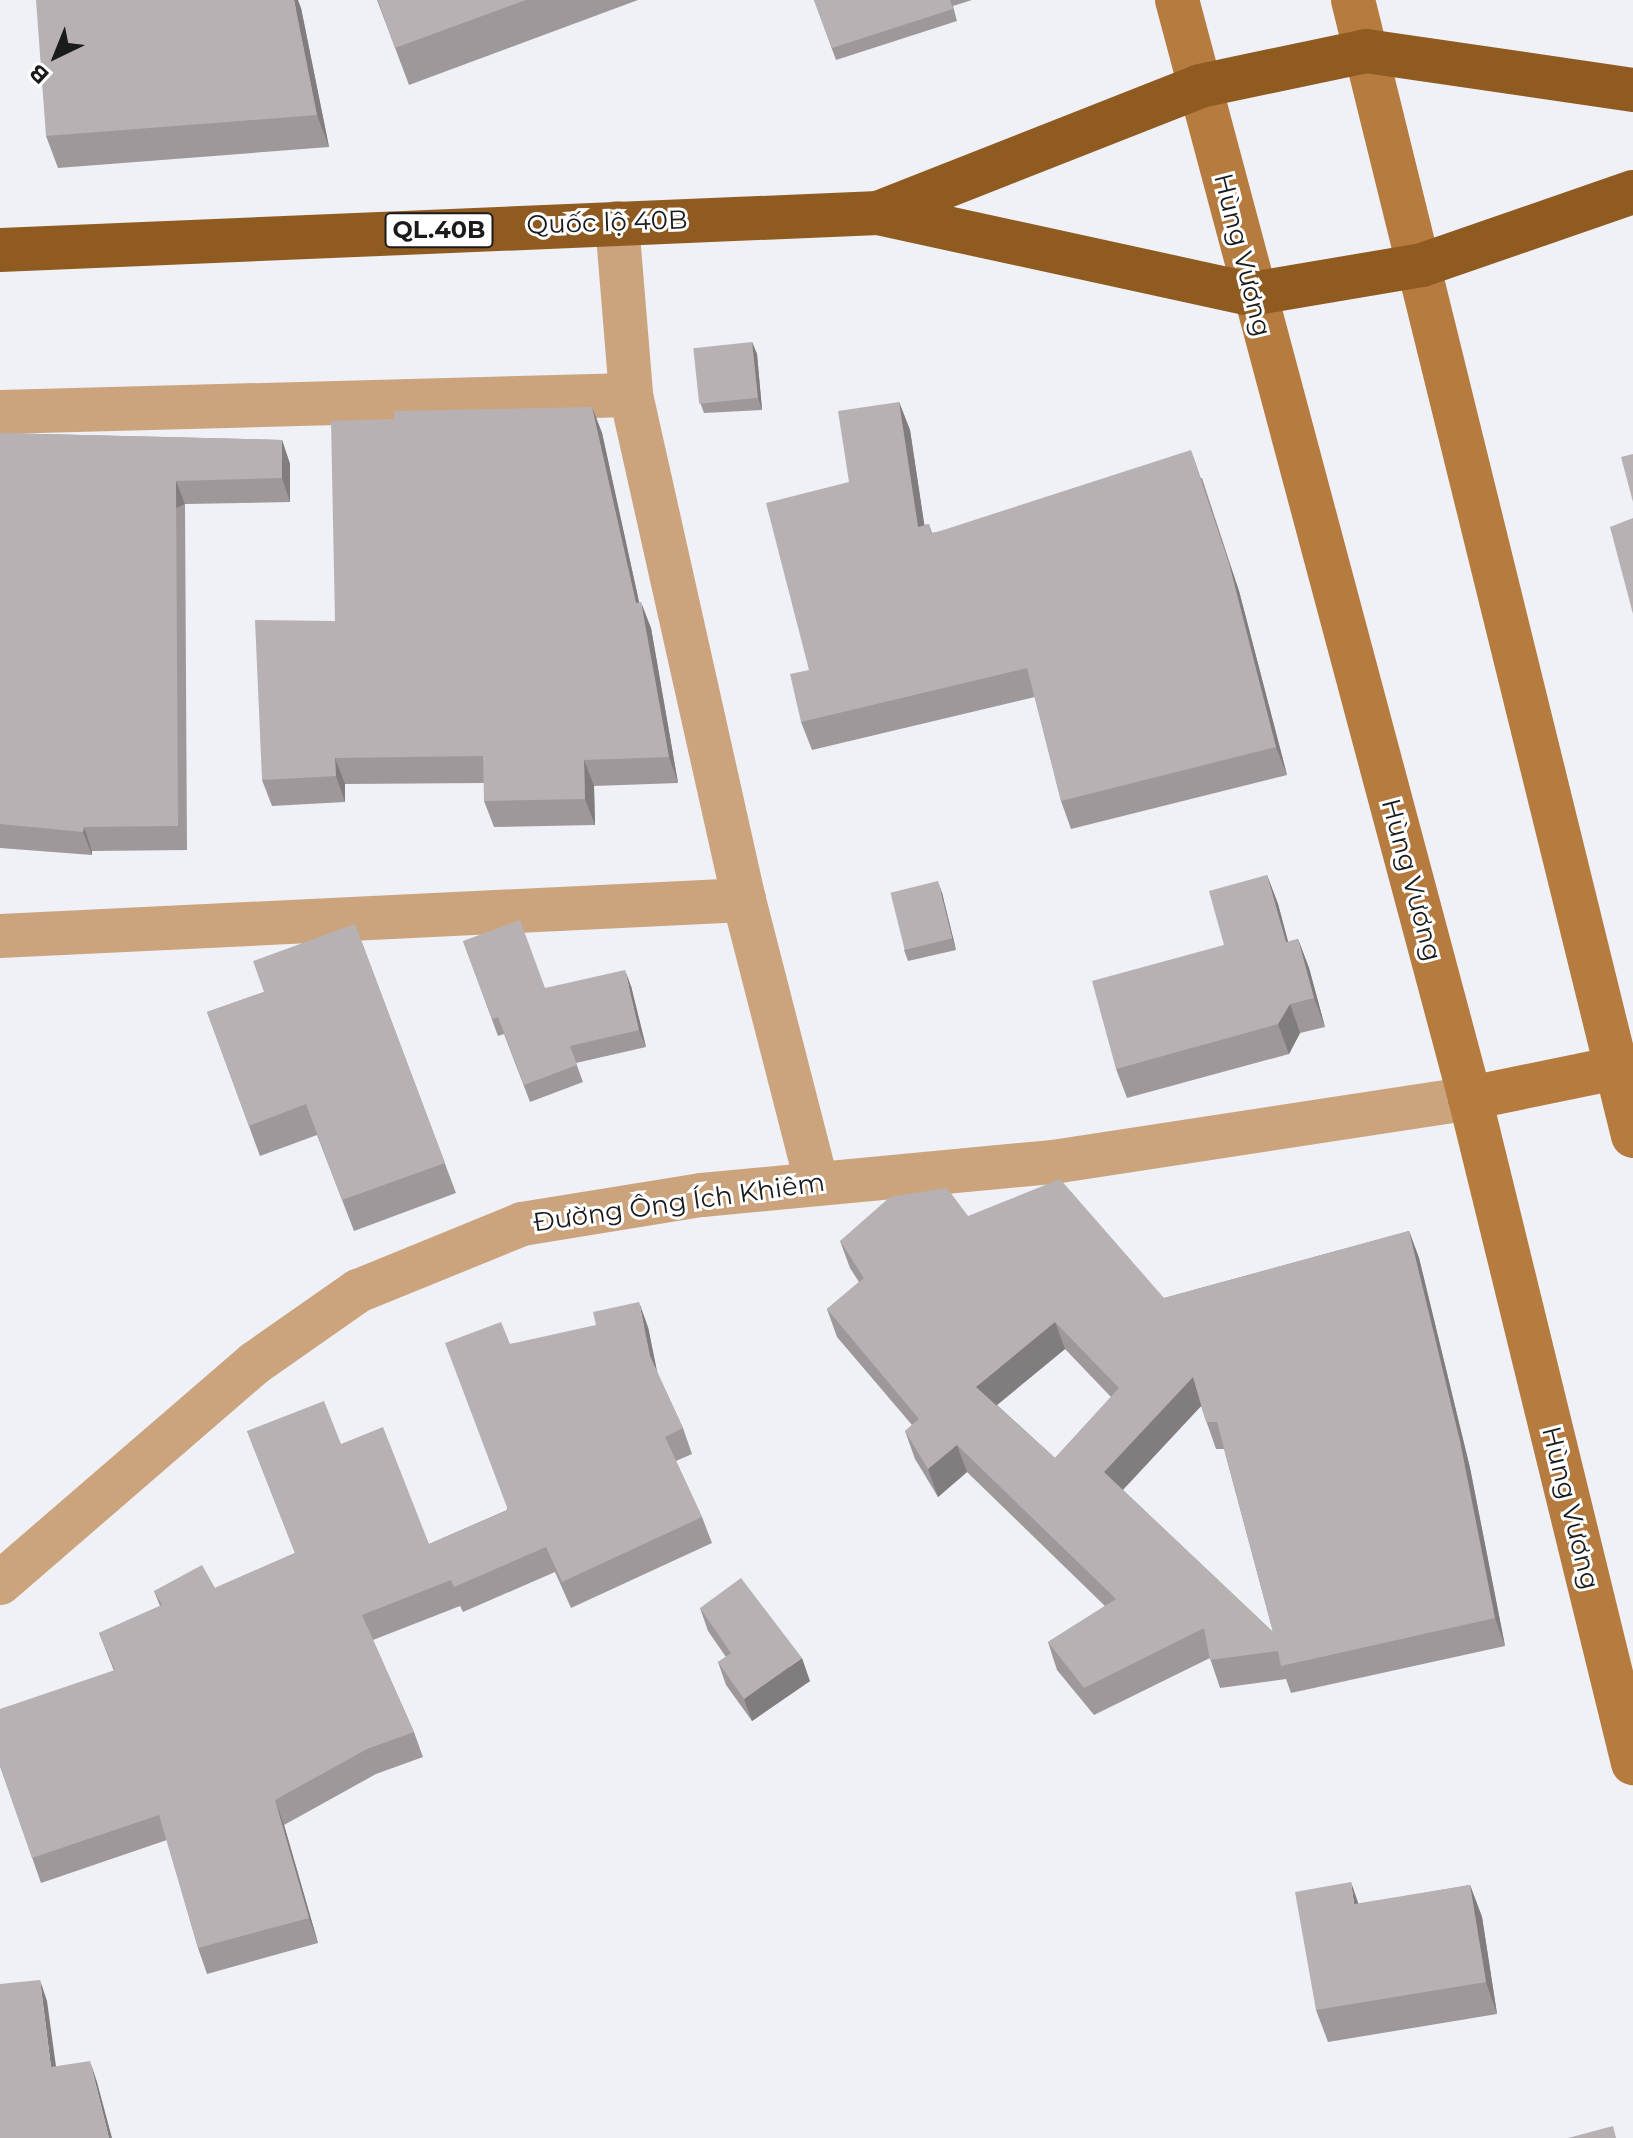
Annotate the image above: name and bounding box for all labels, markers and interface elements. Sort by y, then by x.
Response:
north arrow [16,16,96,96]
text: B [24,58,55,90]
street label: Hùng Vương [1207,170,1277,340]
street label: Quốc lộ 40B [526,205,688,241]
road number: QL.40B [383,210,495,250]
street label: Hùng Vương [1374,795,1448,965]
street label: Đường Ông Ích Khiêm [531,1167,827,1239]
street label: Hùng Vương [1535,1423,1605,1593]

